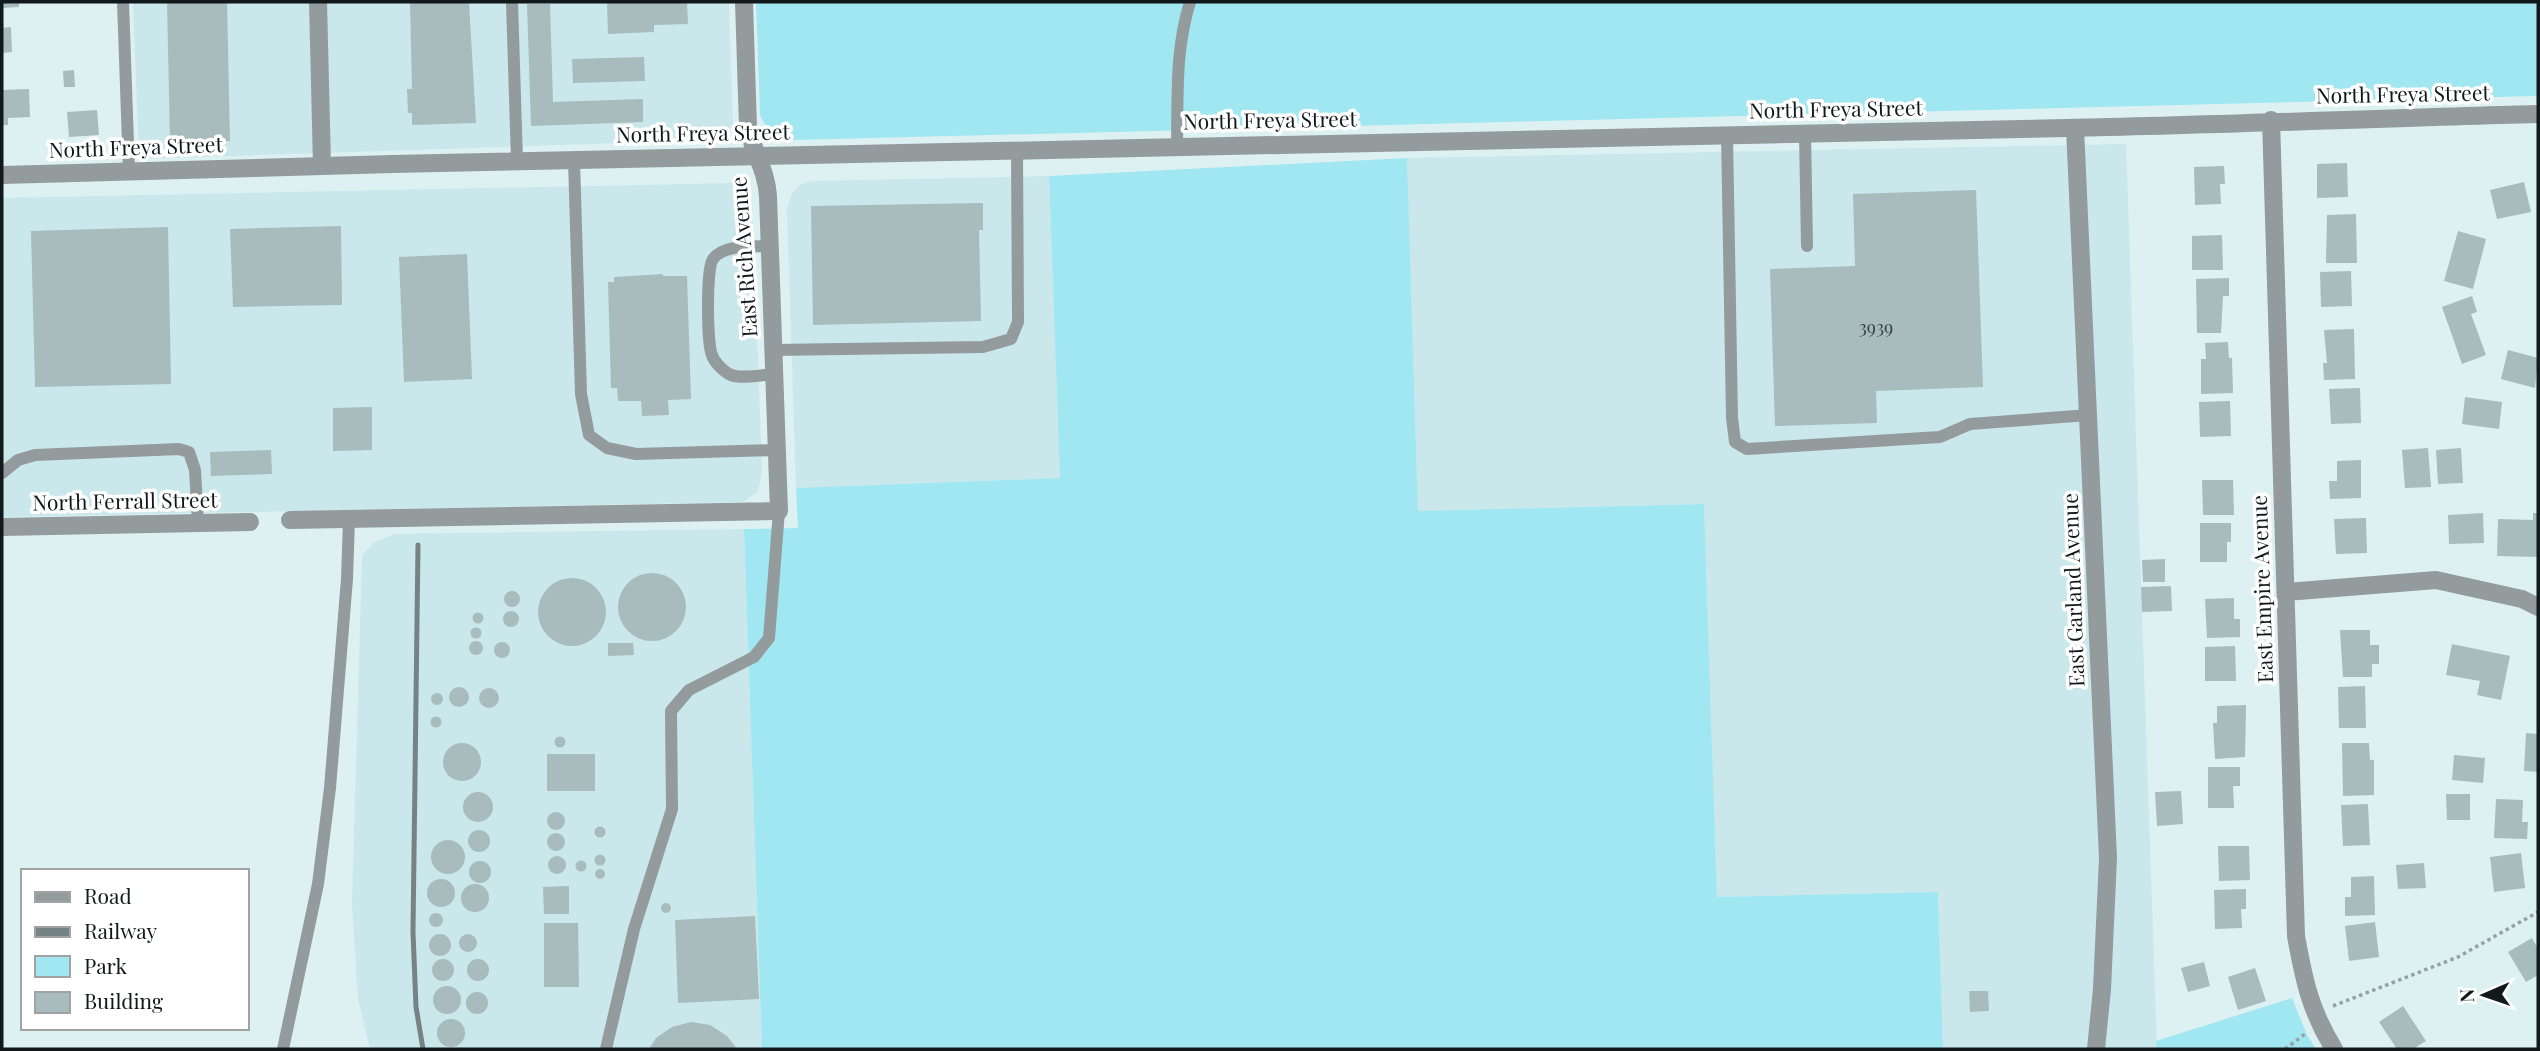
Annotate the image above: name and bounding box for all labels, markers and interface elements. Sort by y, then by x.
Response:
street label: North Freya Street [2316,77,2491,109]
street label: North Freya Street [1749,92,1924,124]
street label: North Freya Street [1183,103,1358,135]
street label: North Freya Street [616,116,791,148]
street label: North Freya Street [49,129,224,163]
street label: East Rich Avenue [723,176,763,338]
house number: 3939 [1859,315,1893,339]
street label: North Ferrall Street [32,484,218,516]
street label: East Garland Avenue [2055,493,2089,687]
street label: East Empire Avenue [2244,495,2278,684]
legend [21,869,248,1030]
text: Road [84,881,132,909]
text: Railway [84,916,158,944]
text: Park [84,951,128,979]
north arrow [2449,960,2519,1030]
text: Building [84,986,163,1014]
text: N [2453,988,2479,1003]

